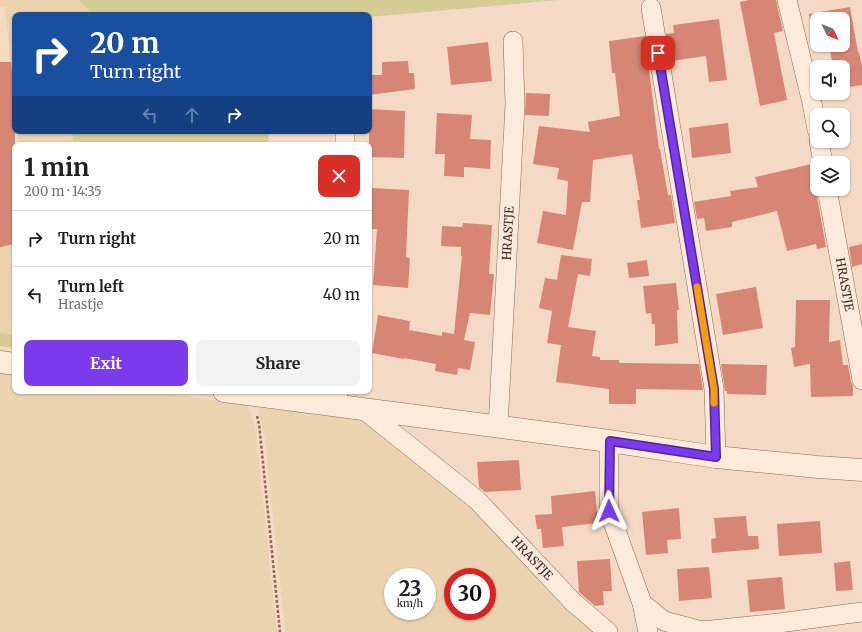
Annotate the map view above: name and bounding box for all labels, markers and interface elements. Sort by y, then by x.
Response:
north arrow [810,12,850,52]
map controls [810,12,850,196]
text: 20 m [90,25,159,61]
icon: right [24,28,76,80]
pin [641,36,675,70]
icon: arrive [647,42,669,64]
text: Turn right [90,60,181,83]
button: sound [810,60,850,100]
icon: left [139,104,161,126]
icon: ahead [181,104,203,126]
icon: right [223,104,245,126]
button: search [810,108,850,148]
text: 1 min [24,152,89,183]
button: close [318,155,360,197]
button: layers [810,156,850,196]
text: 200 m · 14:35 [24,183,102,200]
street label: HRASTJE [499,205,517,261]
icon: right [24,228,46,250]
text: Turn right [58,229,136,248]
text: 20 m [323,229,360,248]
street label: HRASTJE [833,256,857,313]
text: Turn left [58,277,124,296]
icon: left [24,284,46,306]
text: 40 m [323,285,360,304]
text: Hrastje [58,296,103,313]
button: Exit [24,340,188,386]
button: Share [196,340,360,386]
position arrow [588,490,630,532]
street label: HRASTJE [508,533,557,583]
speed limit sign: 30 [444,568,496,620]
text: 23 [399,576,421,601]
text: km/h [397,597,423,610]

